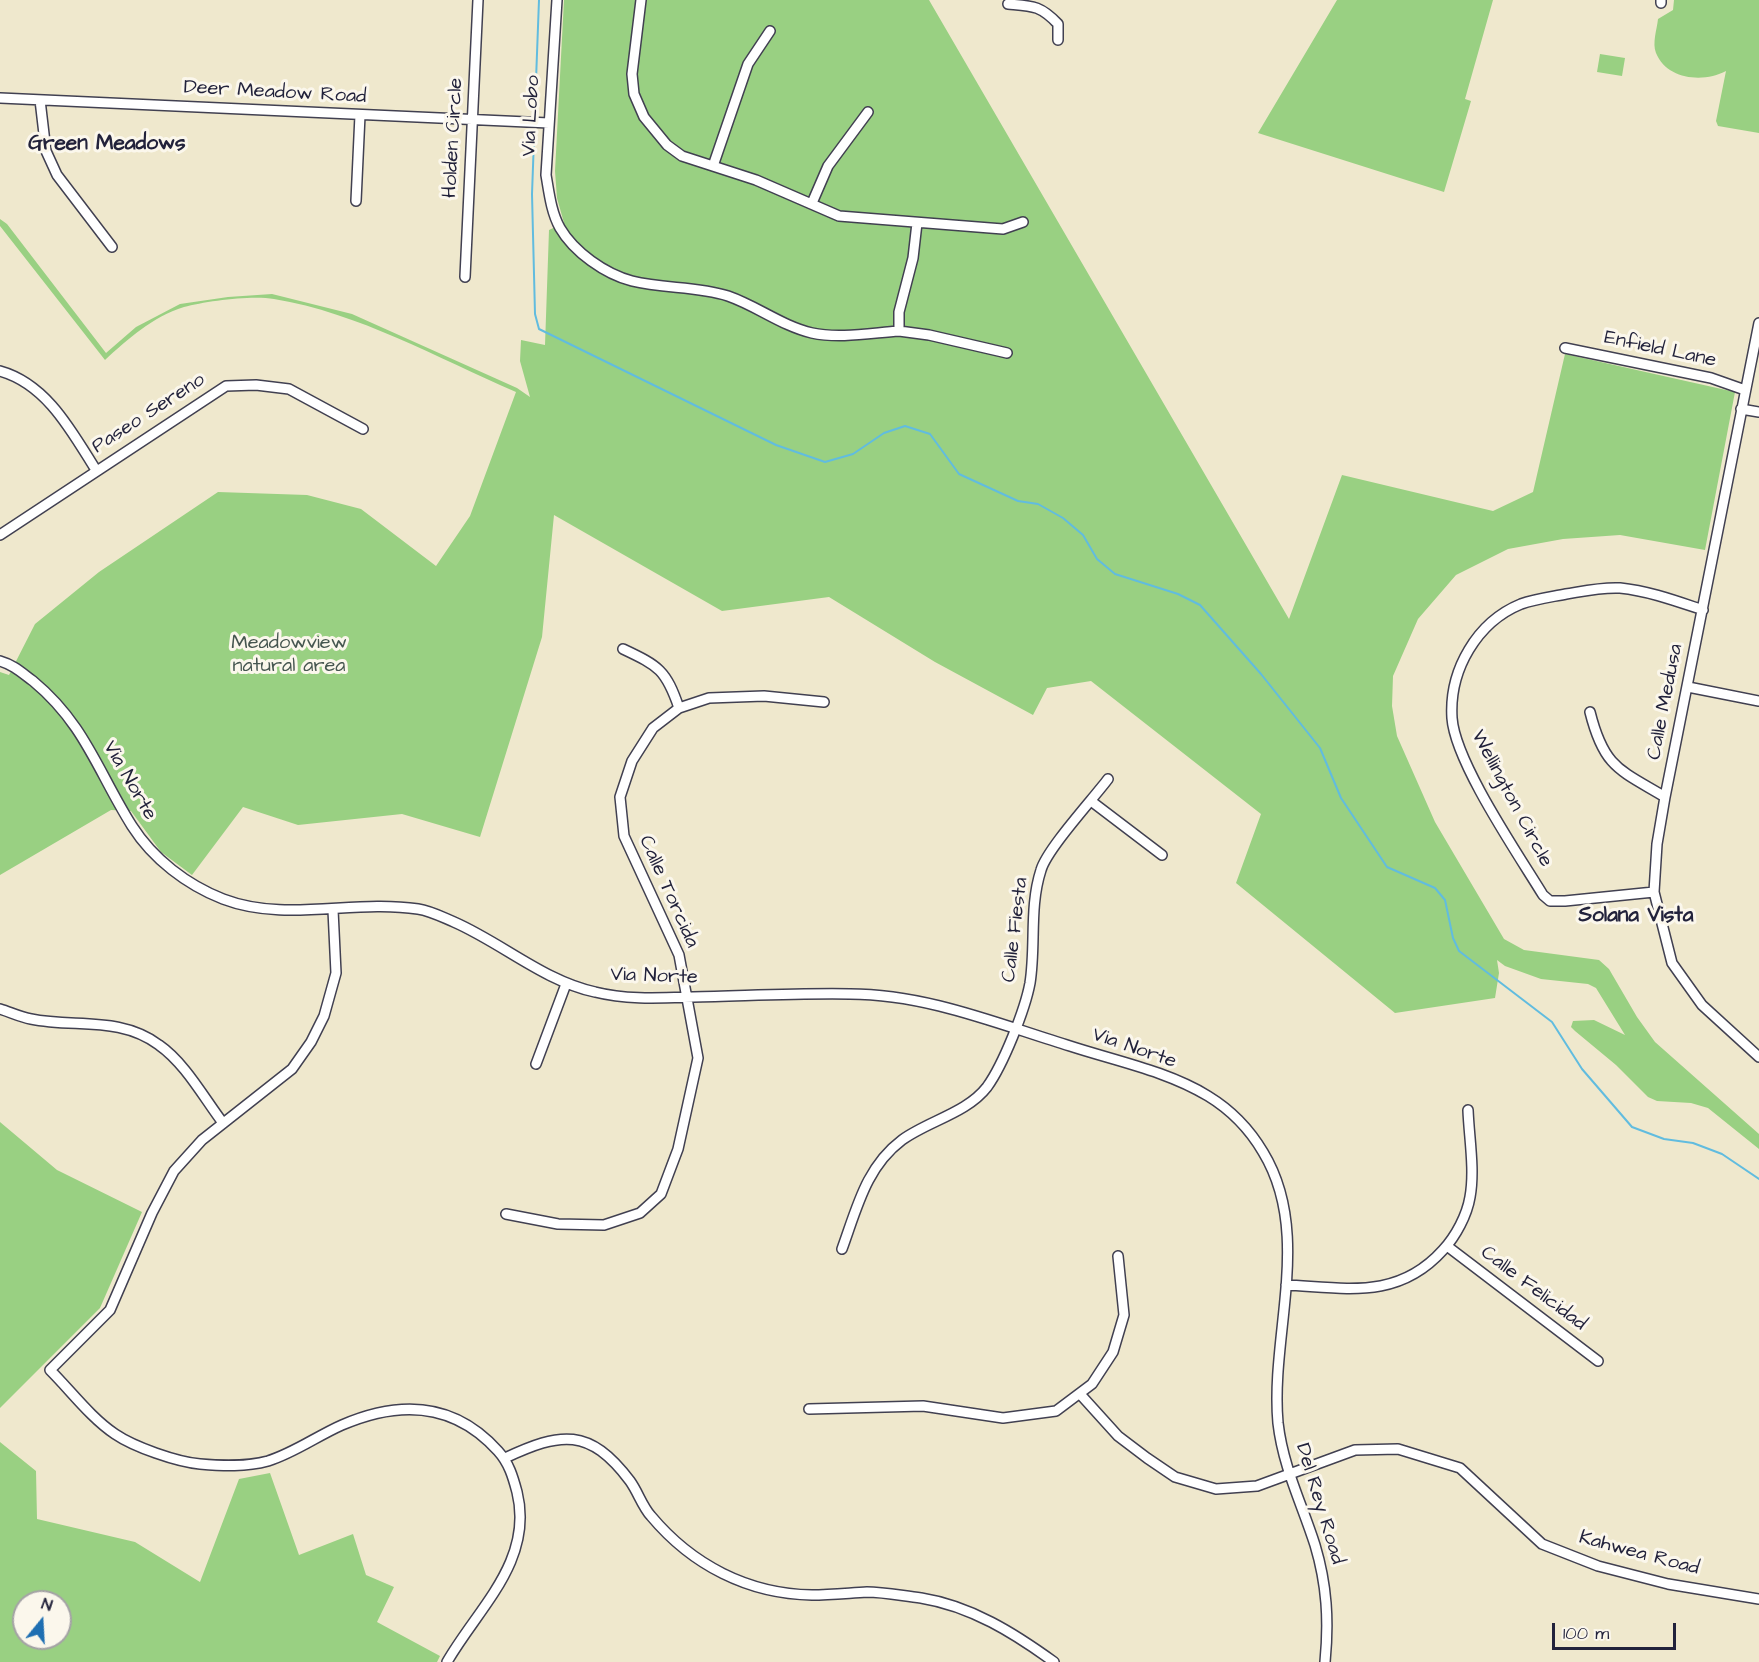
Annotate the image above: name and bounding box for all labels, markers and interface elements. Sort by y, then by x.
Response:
street label: Via Lobo [518,75,546,157]
street label: Deer Meadow Road [183,76,367,110]
street label: Holden Circle [439,77,469,199]
district label: Green Meadows [28,132,186,158]
street label: Enfield Lane [1602,326,1718,374]
street label: Paseo Sereno [88,369,210,459]
park label: Meadowview natural area [231,632,347,679]
street label: Calle Medusa [1643,642,1689,762]
street label: Wellington Circle [1465,727,1557,871]
street label: Via Norte [97,737,161,825]
street label: Calle Torcida [633,832,703,952]
street label: Calle Fiesta [998,876,1034,984]
district label: Solana Vista [1579,904,1693,930]
street label: Via Norte [610,963,698,991]
street label: Via Norte [1089,1023,1179,1075]
street label: Calle Felicidad [1475,1241,1591,1337]
street label: Del Rey Road [1289,1441,1349,1567]
street label: Kahwea Road [1576,1526,1702,1582]
north arrow [12,1590,72,1650]
text: N [39,1593,55,1617]
scale bar [1555,1611,1680,1649]
text: 100 m [1563,1621,1609,1646]

